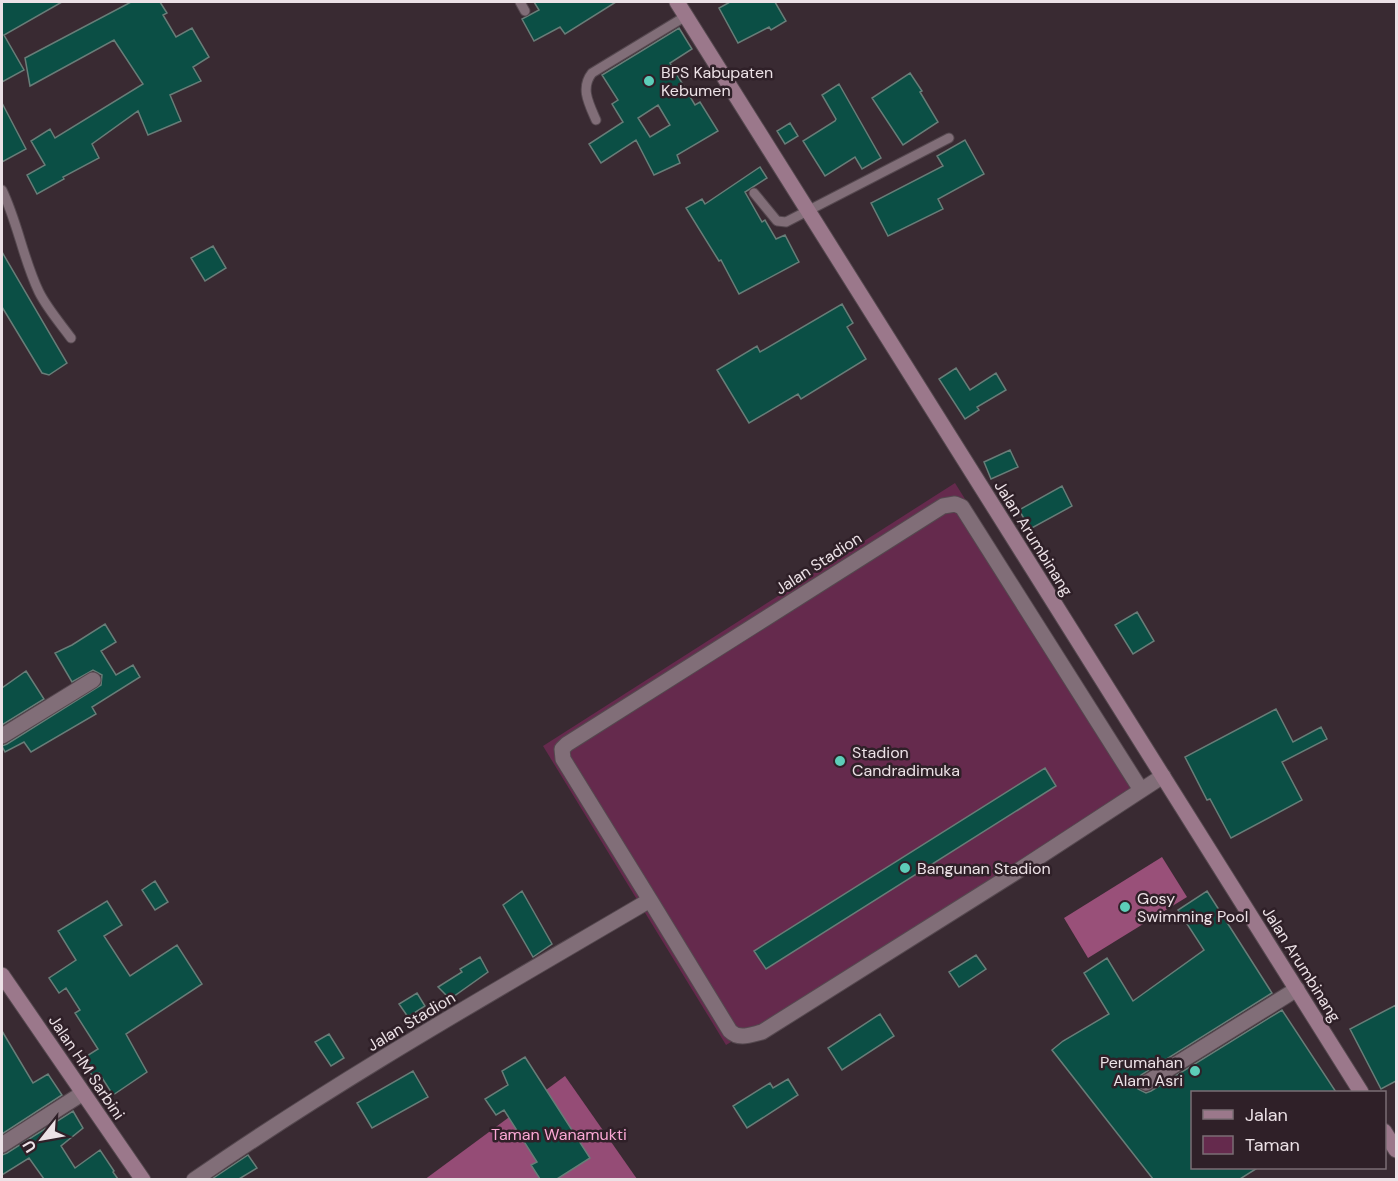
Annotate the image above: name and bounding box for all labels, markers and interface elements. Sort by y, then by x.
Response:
place label: BPS Kabupaten Kebumen [661,62,773,101]
marker: BPS Kabupaten Kebumen [642,74,656,88]
street label: Jalan Arumbinang [990,477,1078,600]
street label: Jalan Stadion [771,528,866,599]
place label: Stadion Candradimuka [852,742,960,781]
marker: Stadion Candradimuka [833,754,847,768]
place label: Bangunan Stadion [917,858,1051,879]
marker: Bangunan Stadion [898,861,912,875]
place label: Gosy Swimming Pool [1137,888,1248,927]
marker: Gosy Swimming Pool [1118,900,1132,914]
street label: Jalan Arumbinang [1258,903,1346,1026]
street label: Jalan Stadion [363,987,459,1056]
street label: Jalan HM Sarbini [44,1011,129,1124]
place label: Perumahan Alam Asri [1100,1052,1183,1091]
marker: Perumahan Alam Asri [1188,1064,1202,1078]
legend [1191,1091,1386,1169]
text: Jalan [1245,1103,1288,1127]
north arrow [12,1109,72,1169]
park label: Taman Wanamukti [491,1124,627,1145]
text: Taman [1245,1133,1300,1157]
text: U [18,1136,41,1157]

